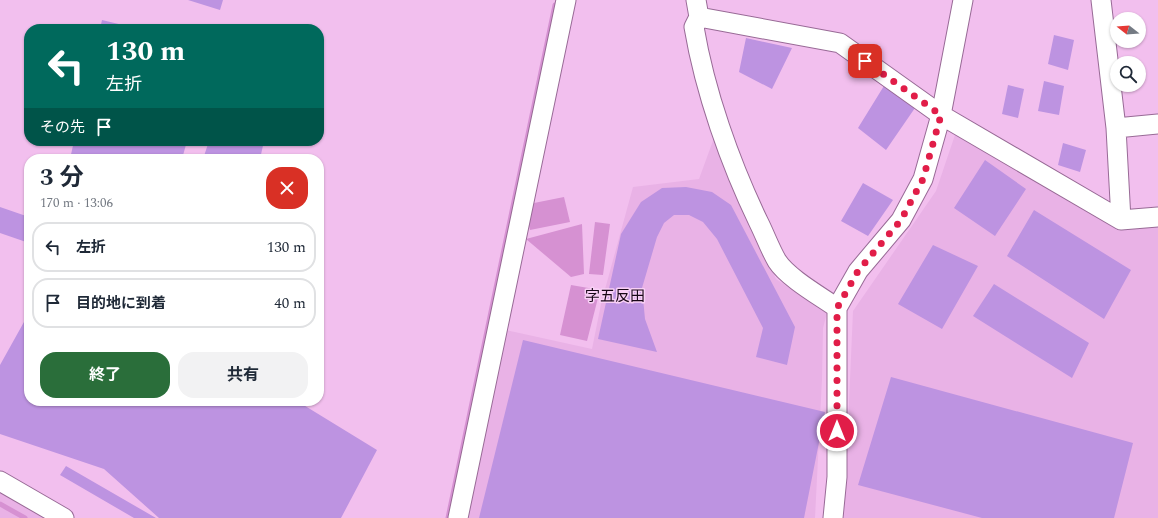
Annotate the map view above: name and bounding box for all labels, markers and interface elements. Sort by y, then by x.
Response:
north arrow [1110,12,1146,48]
map controls [1110,12,1146,92]
text: 130 m [106,30,185,73]
icon: left [40,40,92,92]
pin [848,44,882,78]
icon: arrive [854,50,876,72]
button: search [1110,56,1146,92]
text: 左折 [106,71,142,98]
text: その先 [40,116,85,139]
icon: arrive [93,116,115,138]
text: 3 分 [40,160,83,196]
button: close [266,167,308,209]
text: 170 m · 13:06 [40,193,113,213]
icon: left [42,236,64,258]
text: 左折 [76,236,106,259]
text: 130 m [267,236,306,259]
district label: 字五反田 [585,285,645,308]
icon: arrive [42,292,64,314]
text: 目的地に到着 [76,292,166,315]
text: 40 m [274,292,306,315]
button: 終了 [40,352,170,398]
button: 共有 [178,352,308,398]
position arrow [816,410,858,452]

